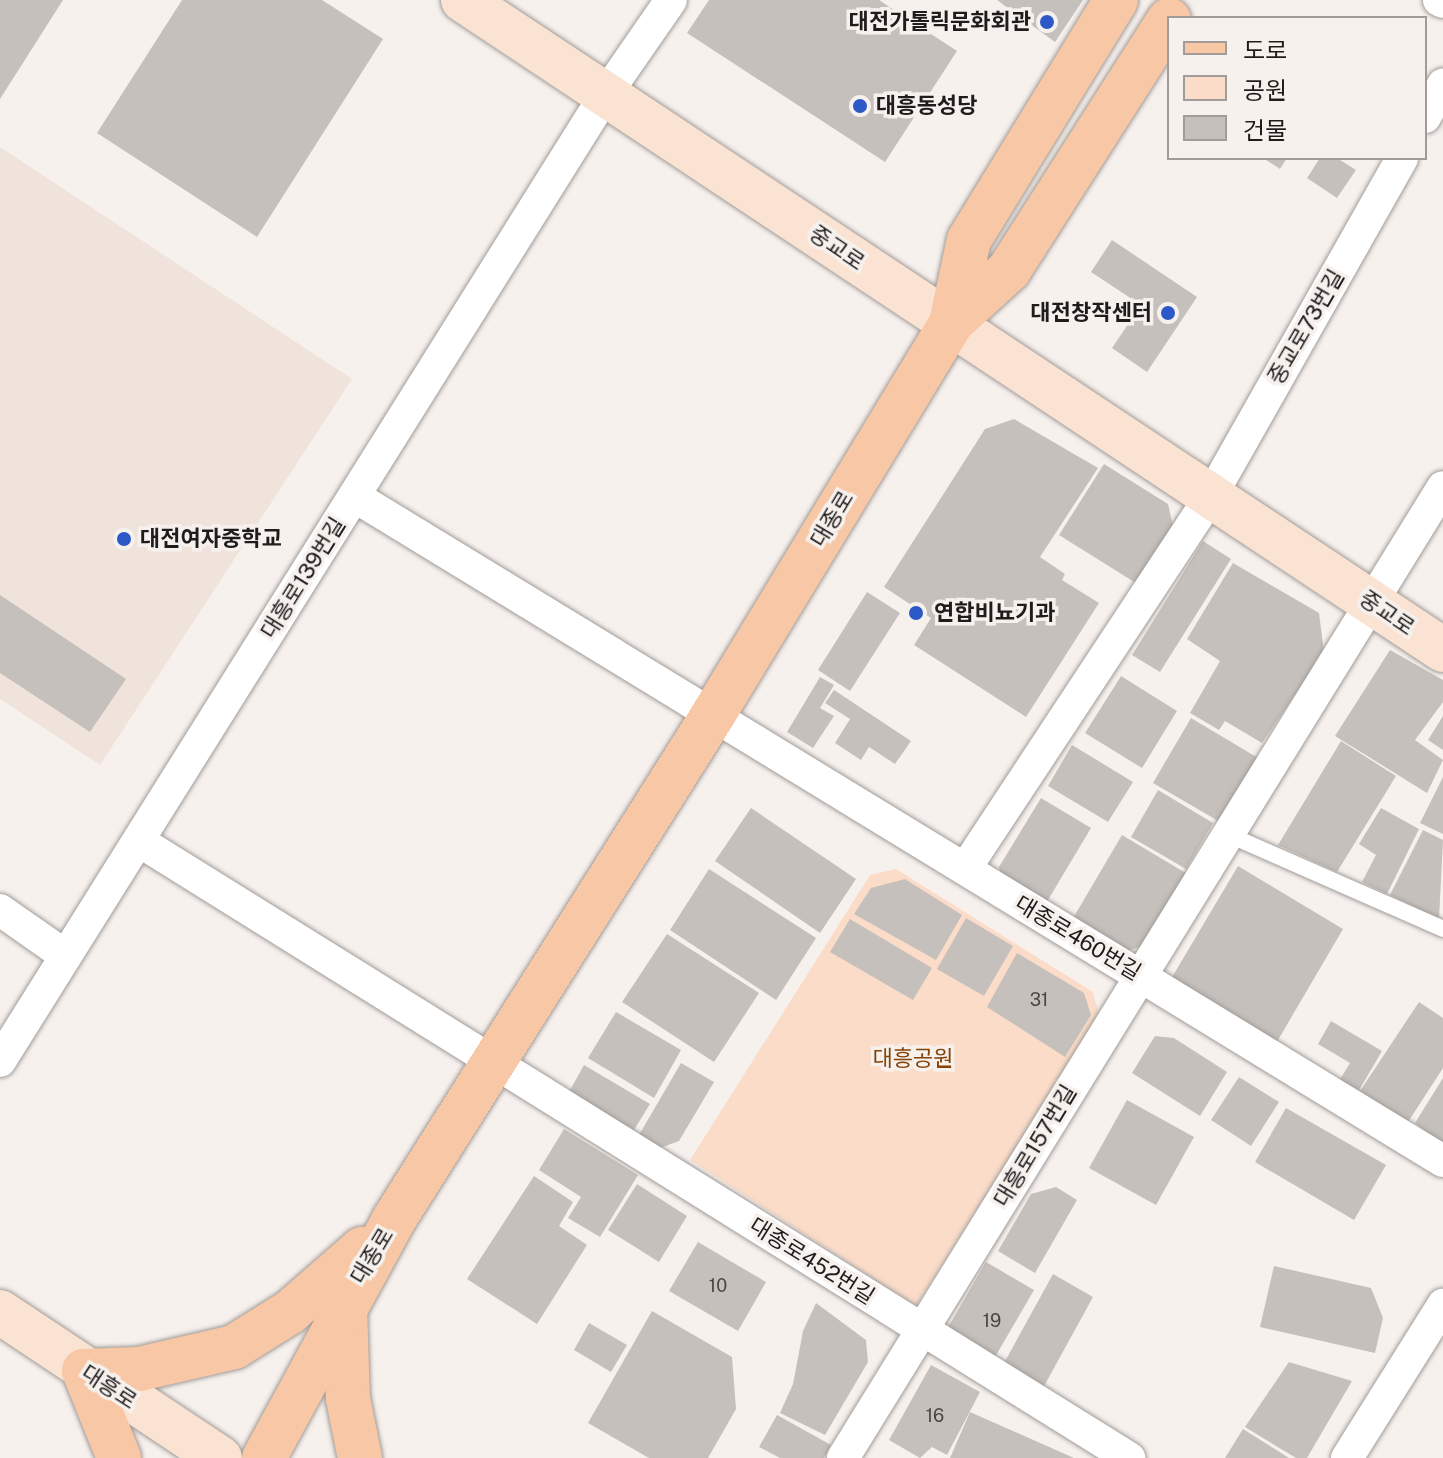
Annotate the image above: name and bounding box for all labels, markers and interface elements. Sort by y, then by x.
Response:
place label: 대전가톨릭문화회관 [849,9,1031,35]
marker: 대전가톨릭문화회관 [1038,13,1056,31]
legend [1167,16,1427,160]
text: 도로 [1243,36,1287,64]
text: 공원 [1243,76,1287,104]
place label: 대흥동성당 [876,93,977,119]
marker: 대흥동성당 [851,97,869,115]
text: 건물 [1243,116,1287,144]
street label: 중교로 [804,220,870,276]
street label: 중교로73번길 [1263,265,1349,389]
place label: 대전창작센터 [1031,300,1152,326]
marker: 대전창작센터 [1159,304,1177,322]
street label: 대종로 [805,486,859,552]
street label: 대흥로139번길 [255,513,351,643]
place label: 대전여자중학교 [140,526,282,552]
marker: 대전여자중학교 [115,530,133,548]
street label: 중교로 [1354,585,1420,641]
place label: 연합비뇨기과 [934,600,1055,626]
marker: 연합비뇨기과 [905,602,927,624]
street label: 대종로460번길 [1010,890,1146,986]
house number: 31 [1030,989,1048,1011]
park label: 대흥공원 [873,1046,953,1072]
street label: 대흥로157번길 [988,1080,1082,1212]
street label: 대종로452번길 [745,1212,879,1310]
street label: 대종로 [345,1223,399,1289]
house number: 10 [709,1275,727,1297]
house number: 19 [983,1310,1001,1332]
street label: 대흥로 [76,1359,142,1415]
house number: 16 [926,1405,944,1427]

